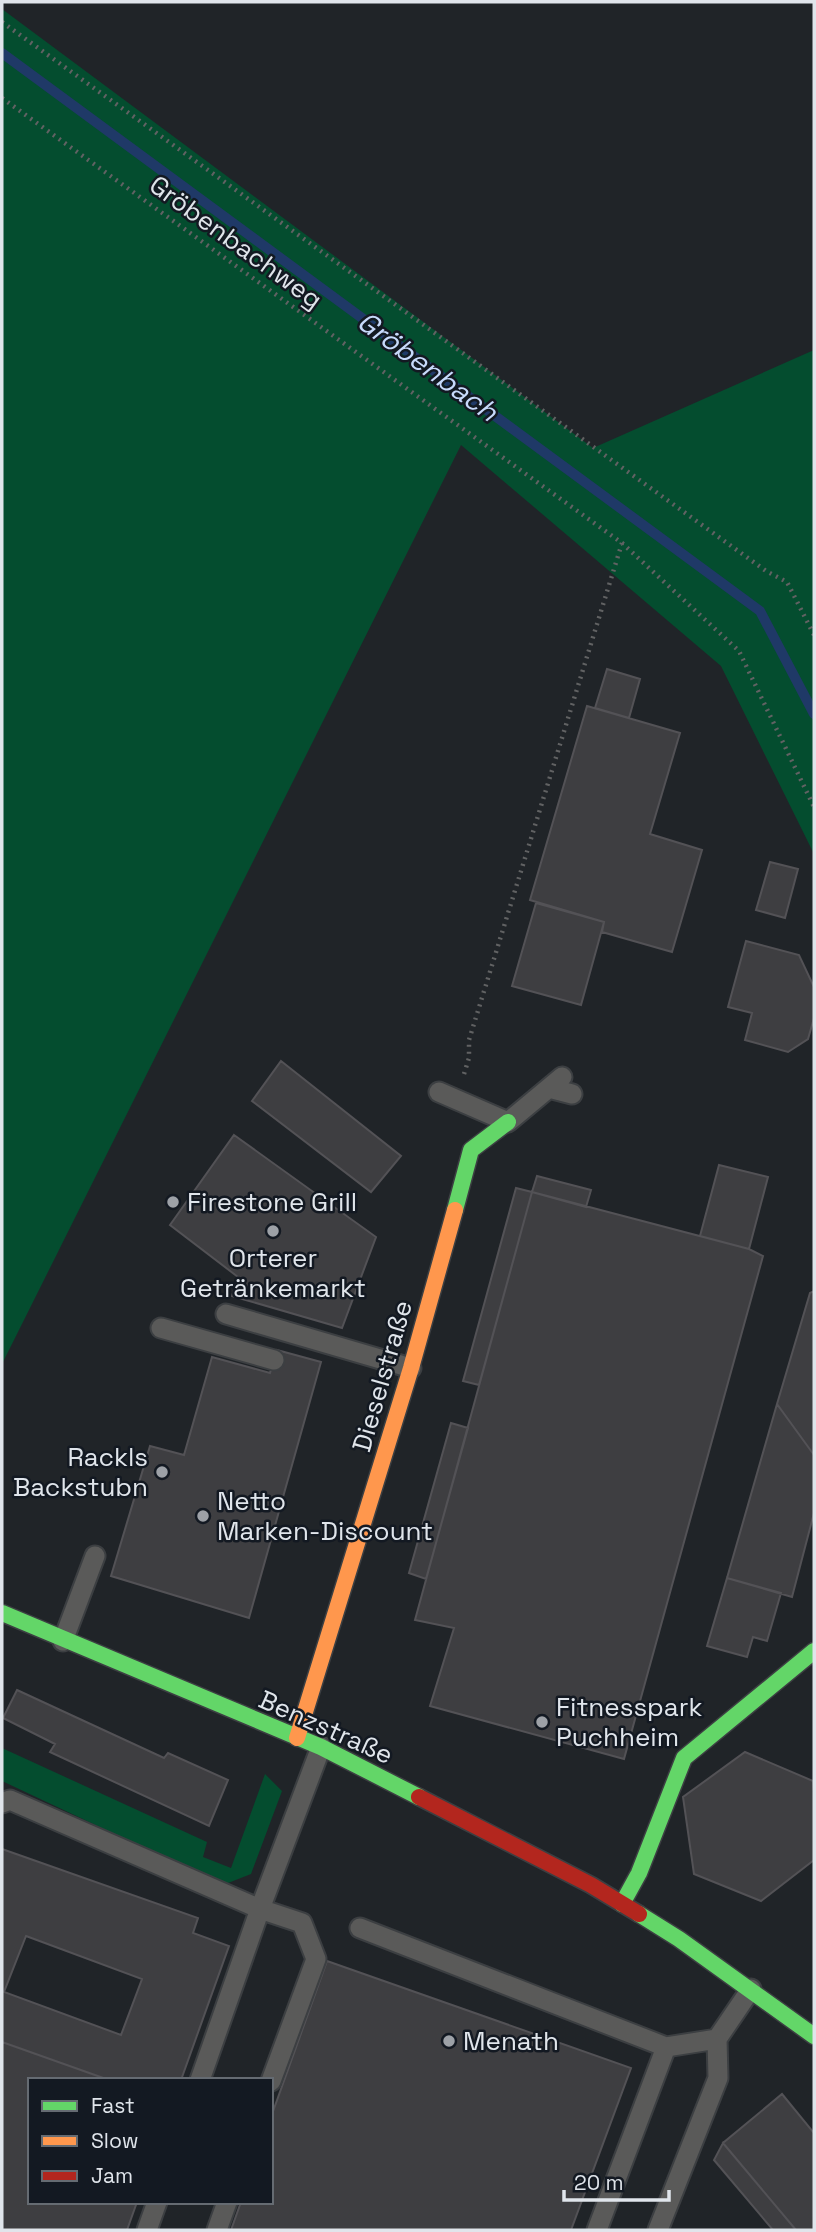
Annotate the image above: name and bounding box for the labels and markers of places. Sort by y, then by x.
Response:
place label: Firestone Grill [187,1185,357,1219]
marker: Firestone Grill [165,1194,181,1210]
marker: Orterer Getränkemarkt [265,1223,281,1239]
place label: Orterer Getränkemarkt [180,1241,366,1305]
place label: Rackls Backstubn [13,1440,148,1504]
marker: Rackls Backstubn [154,1464,170,1480]
place label: Netto Marken-Discount [217,1484,433,1548]
marker: Netto Marken-Discount [195,1508,211,1524]
place label: Fitnesspark Puchheim [556,1690,703,1754]
marker: Fitnesspark Puchheim [534,1714,550,1730]
place label: Menath [463,2024,559,2058]
marker: Menath [441,2033,457,2049]

